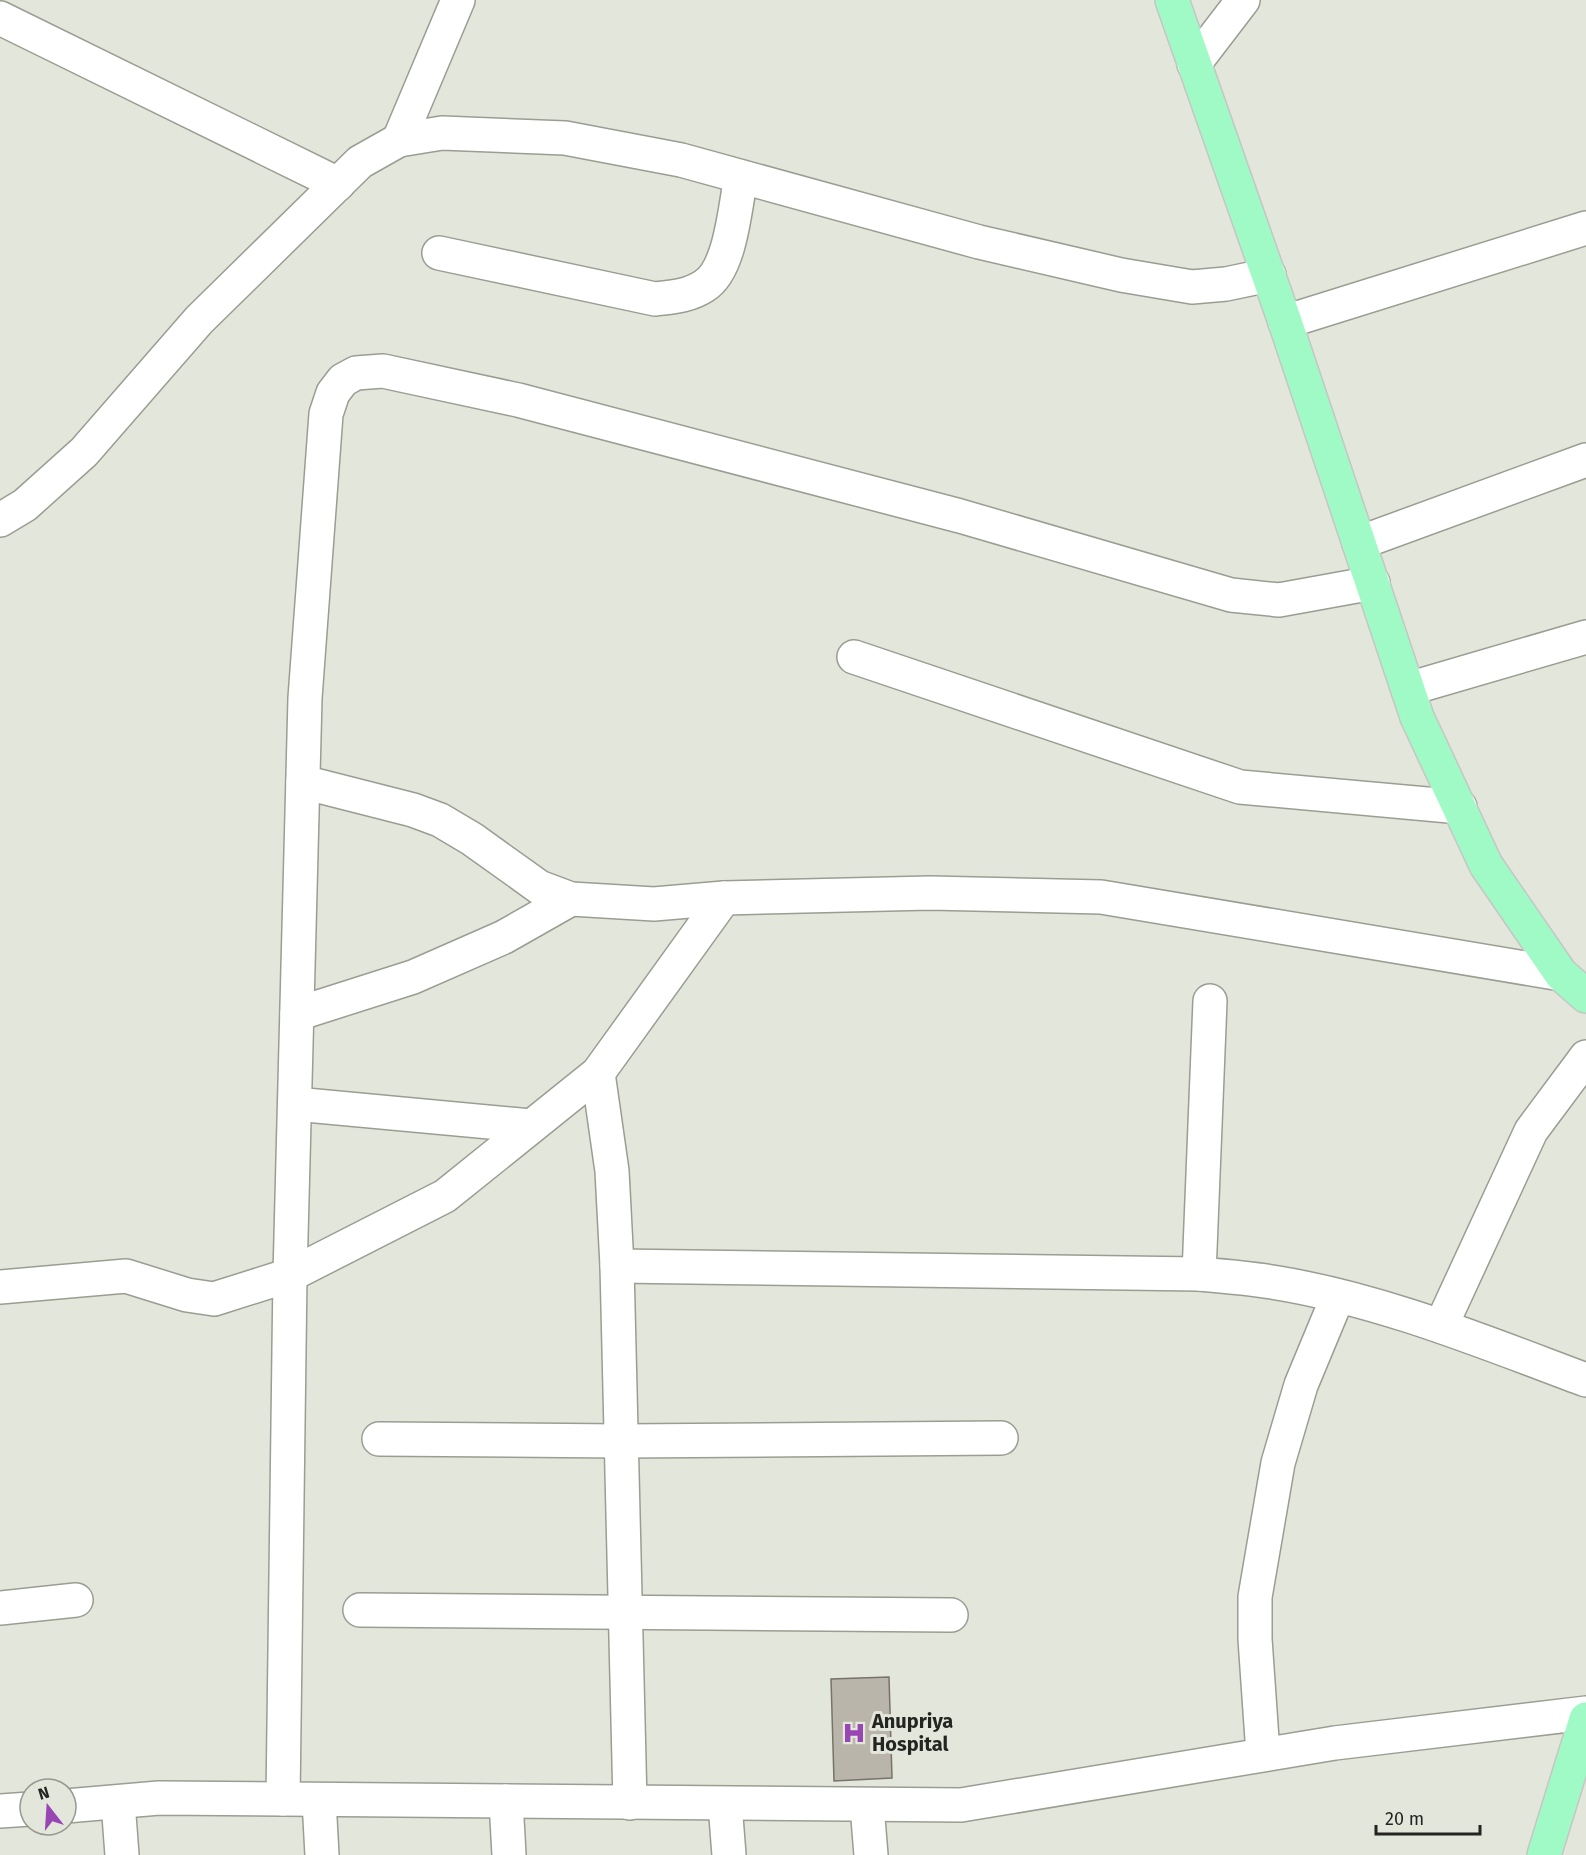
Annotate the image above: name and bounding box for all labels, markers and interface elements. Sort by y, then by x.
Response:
place label: Anupriya Hospital [871,1709,953,1756]
hospital icon: Anupriya Hospital [841,1720,867,1746]
north arrow [18,1777,78,1837]
text: N [36,1782,52,1804]
scale bar [1376,1798,1480,1836]
text: 20 m [1385,1808,1424,1830]

